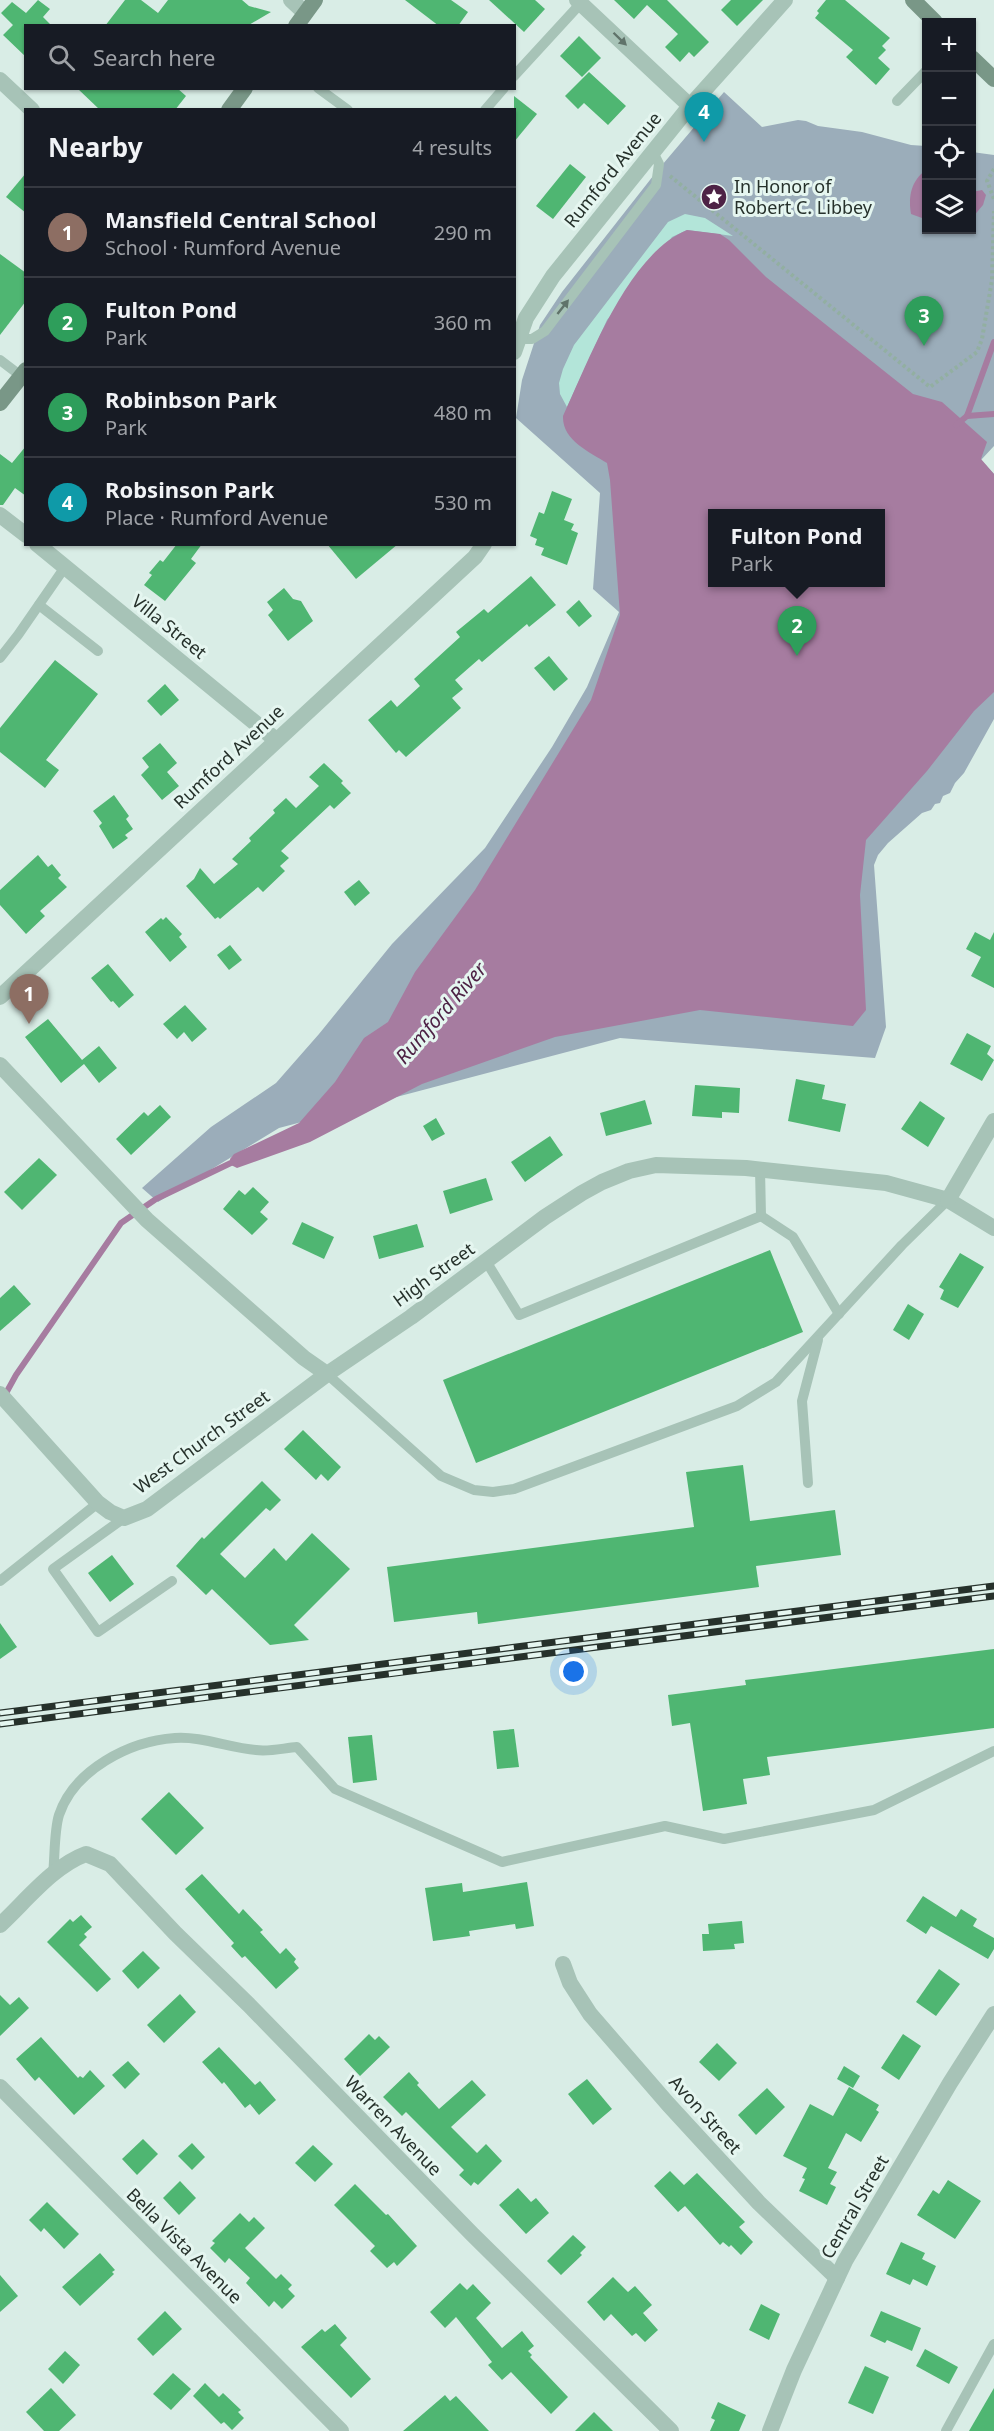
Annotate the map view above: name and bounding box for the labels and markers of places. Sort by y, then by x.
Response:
pin: 4 [684,92,724,142]
place label: In Honor of Robert C. Libbey [734,174,873,219]
place icon: In Honor of Robert C. Libbey [699,182,729,212]
pin: 3 [904,296,944,346]
pin: 2 [778,606,816,656]
pin: 1 [9,974,48,1024]

